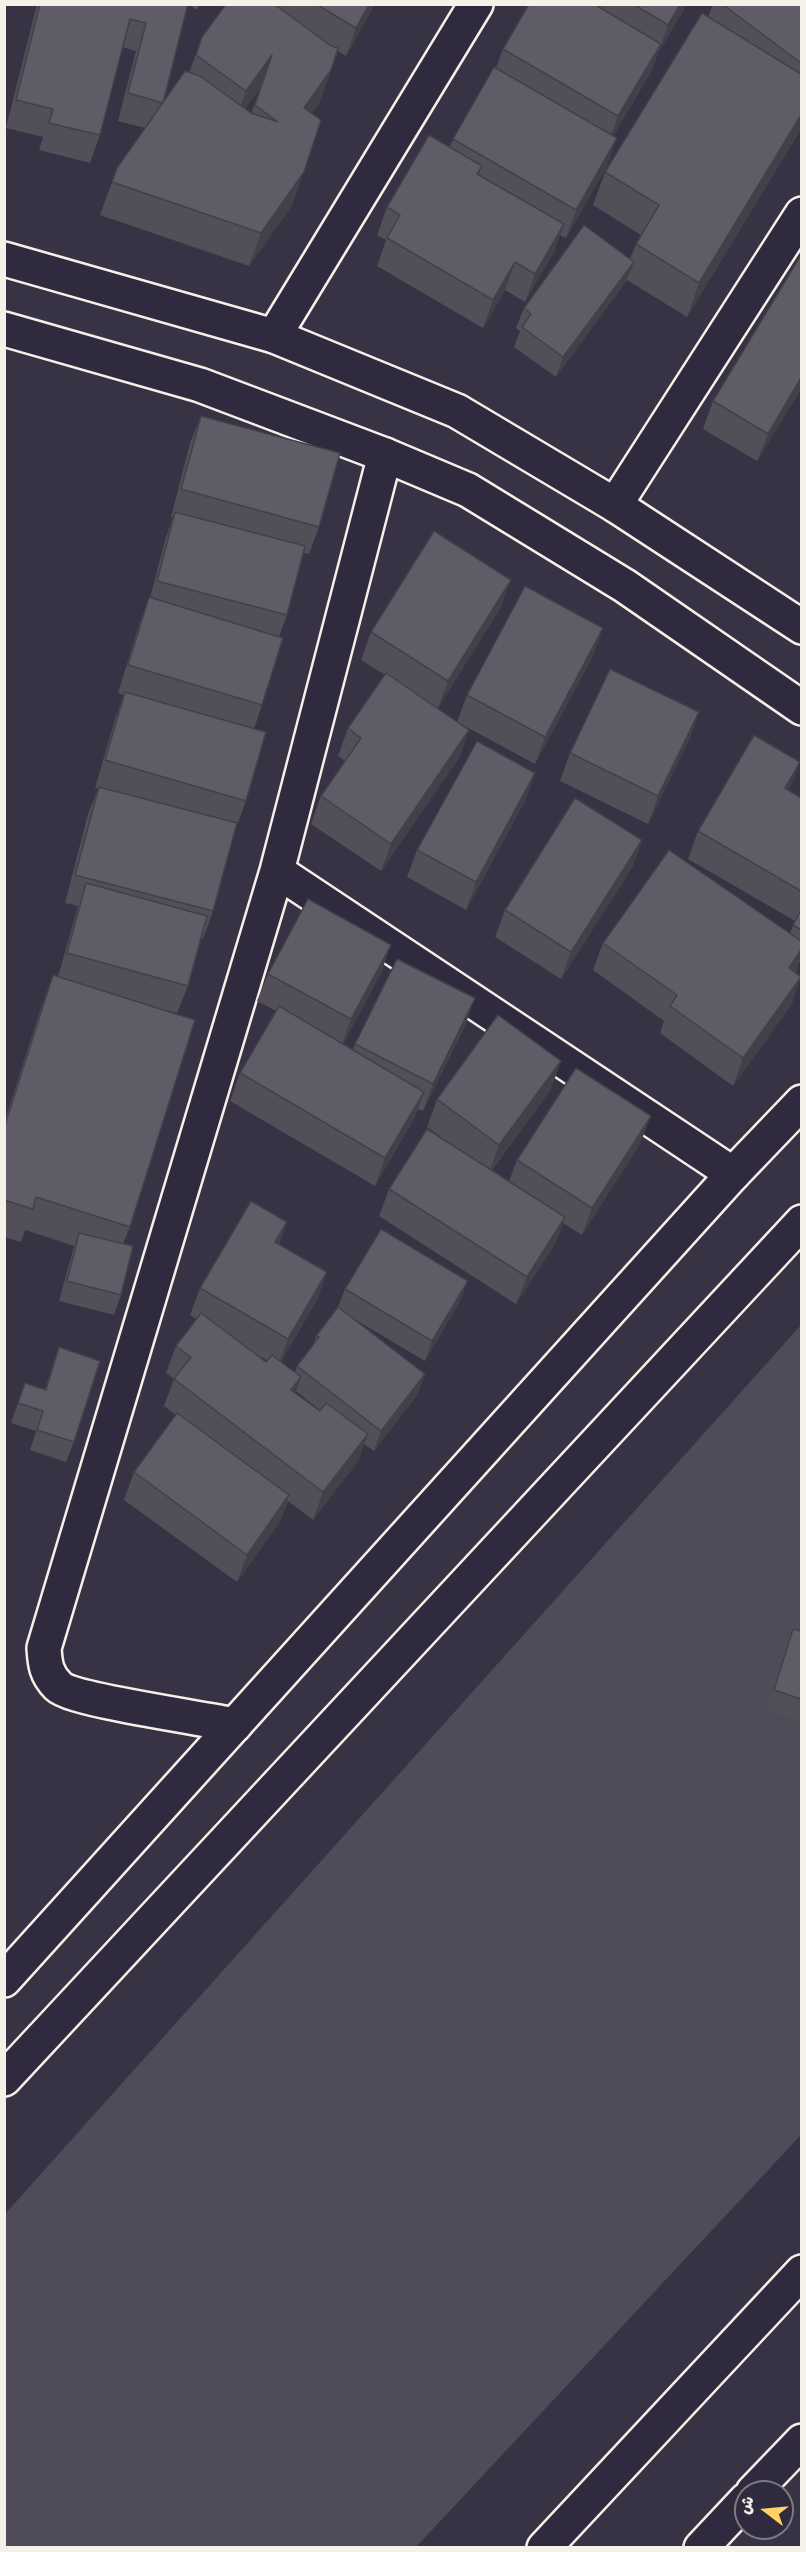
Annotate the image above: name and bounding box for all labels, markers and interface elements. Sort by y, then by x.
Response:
north arrow [734,2480,794,2540]
text: ش [735,2494,762,2517]

